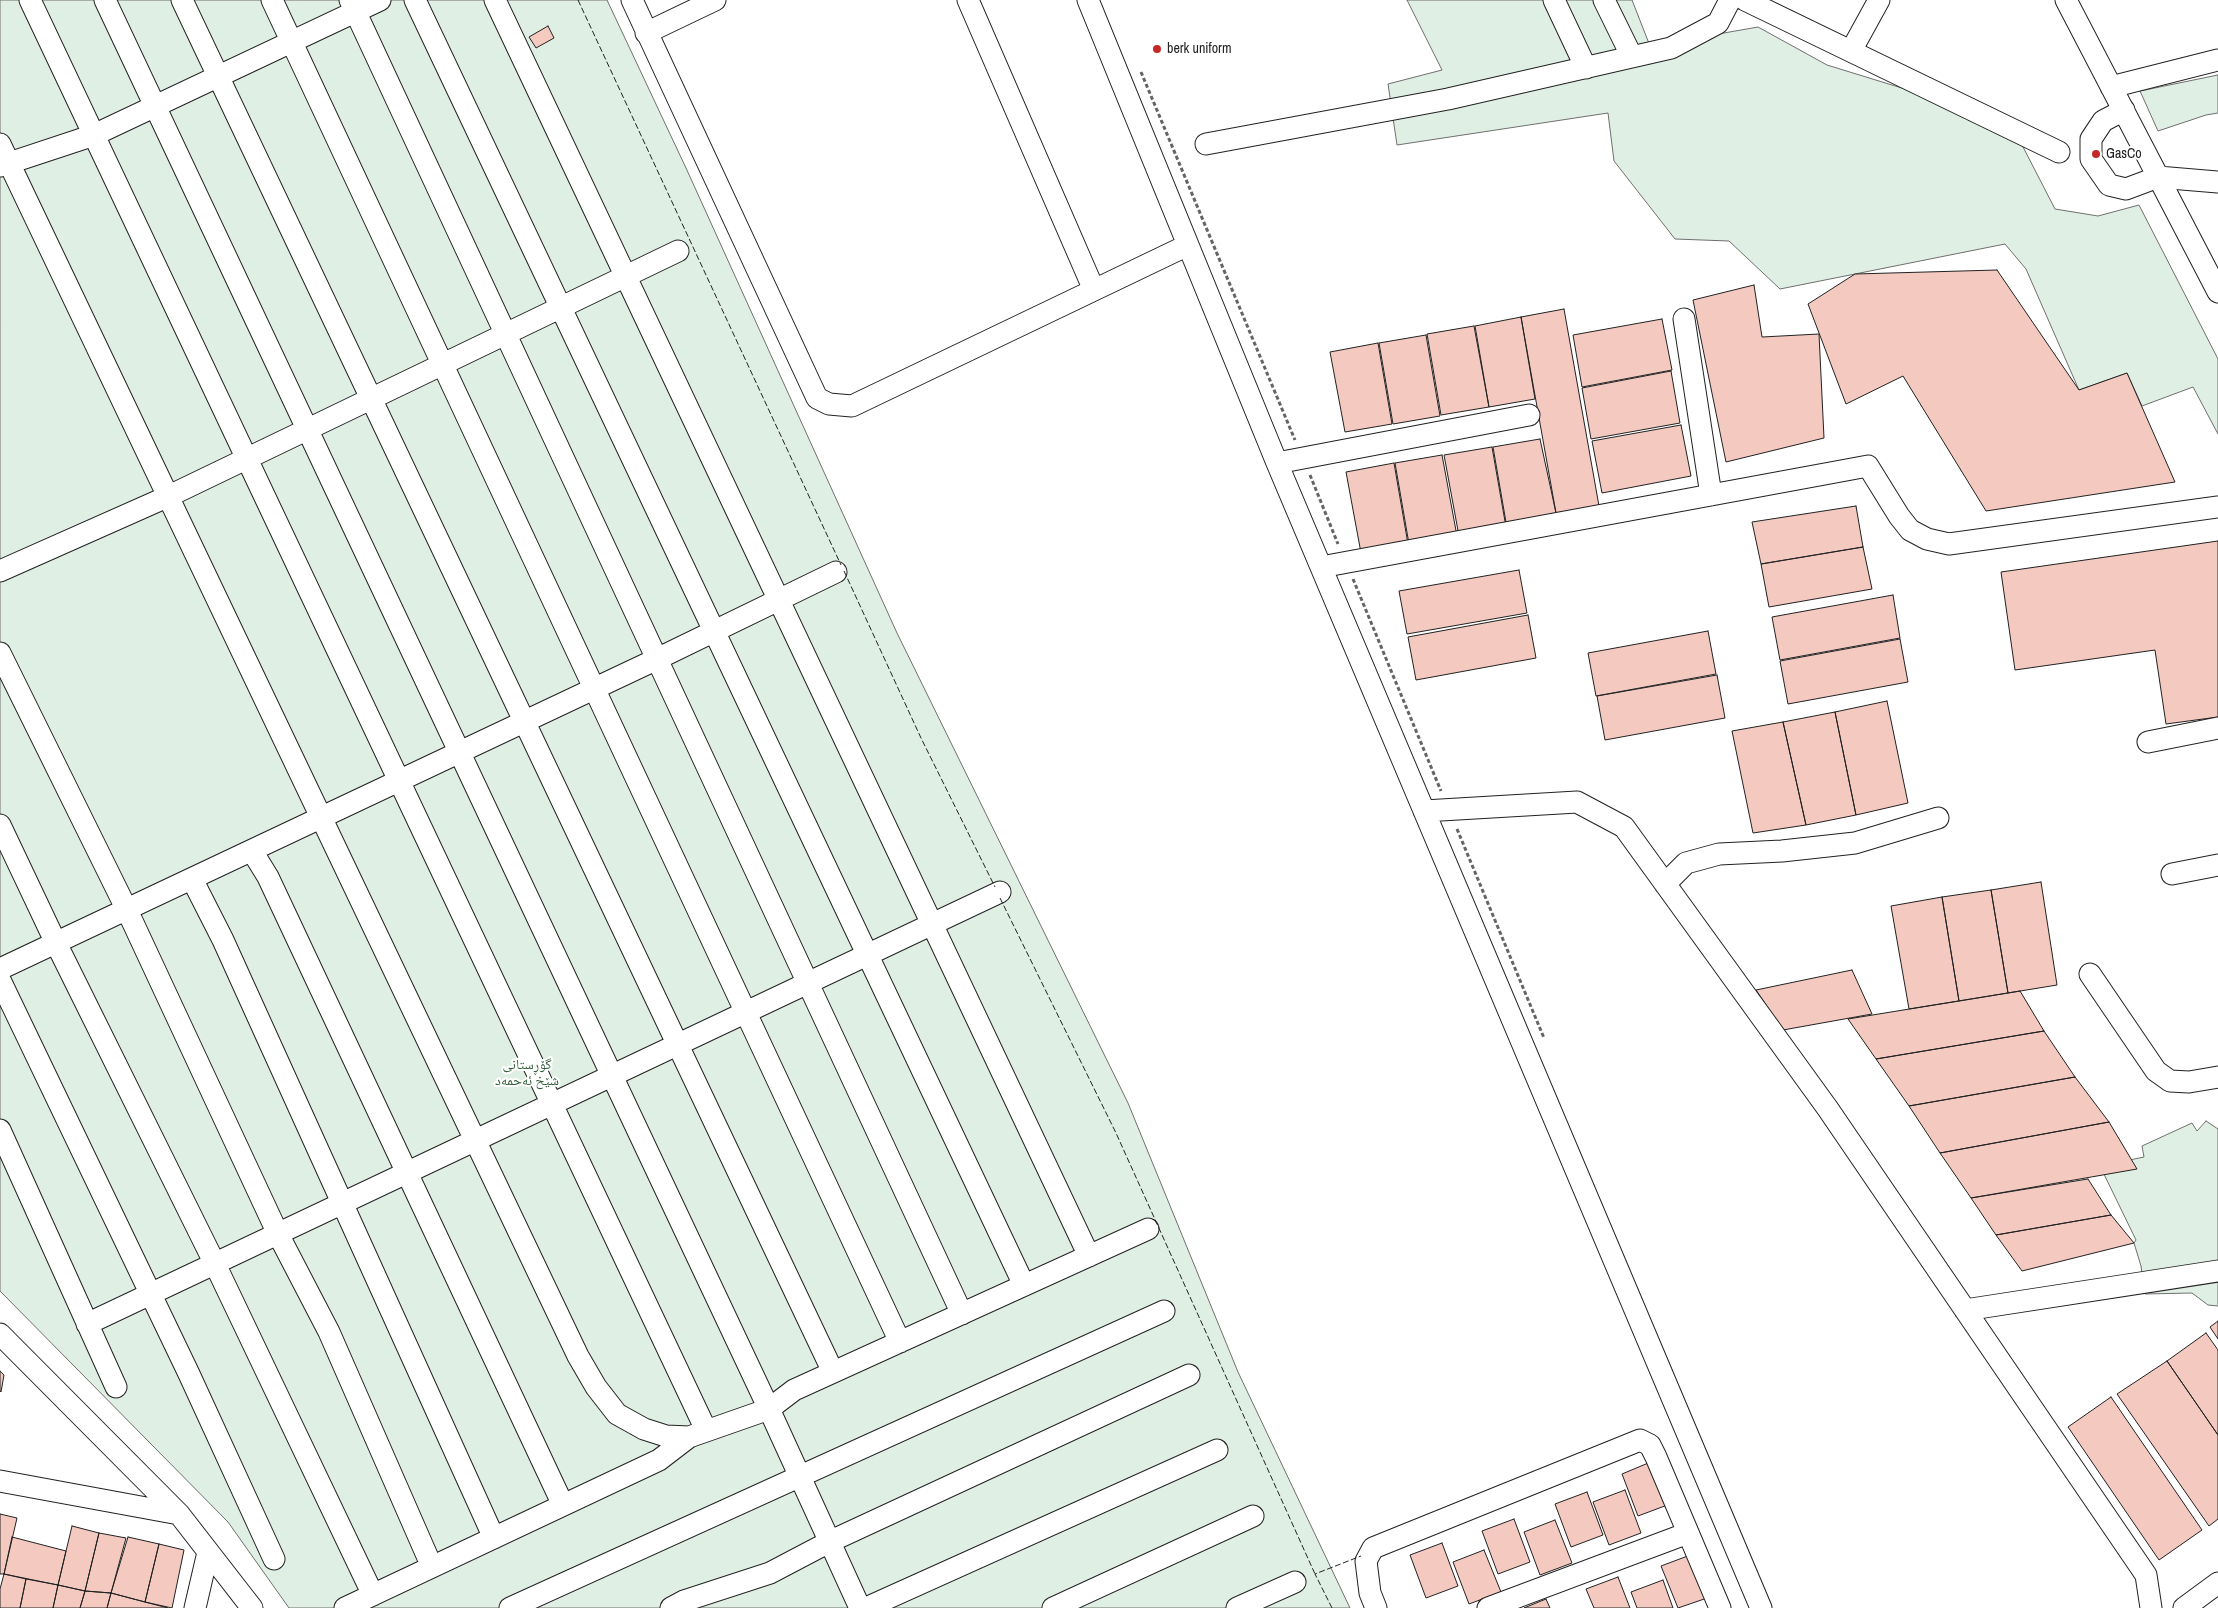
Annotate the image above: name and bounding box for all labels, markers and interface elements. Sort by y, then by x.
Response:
place label: berk uniform [1167,41,1231,57]
marker: berk uniform [1151,43,1163,55]
place label: GasCo [2106,146,2142,162]
marker: GasCo [2090,148,2102,160]
park label: گۆڕستانی شێخ ئەحمەد [495,1057,559,1090]

